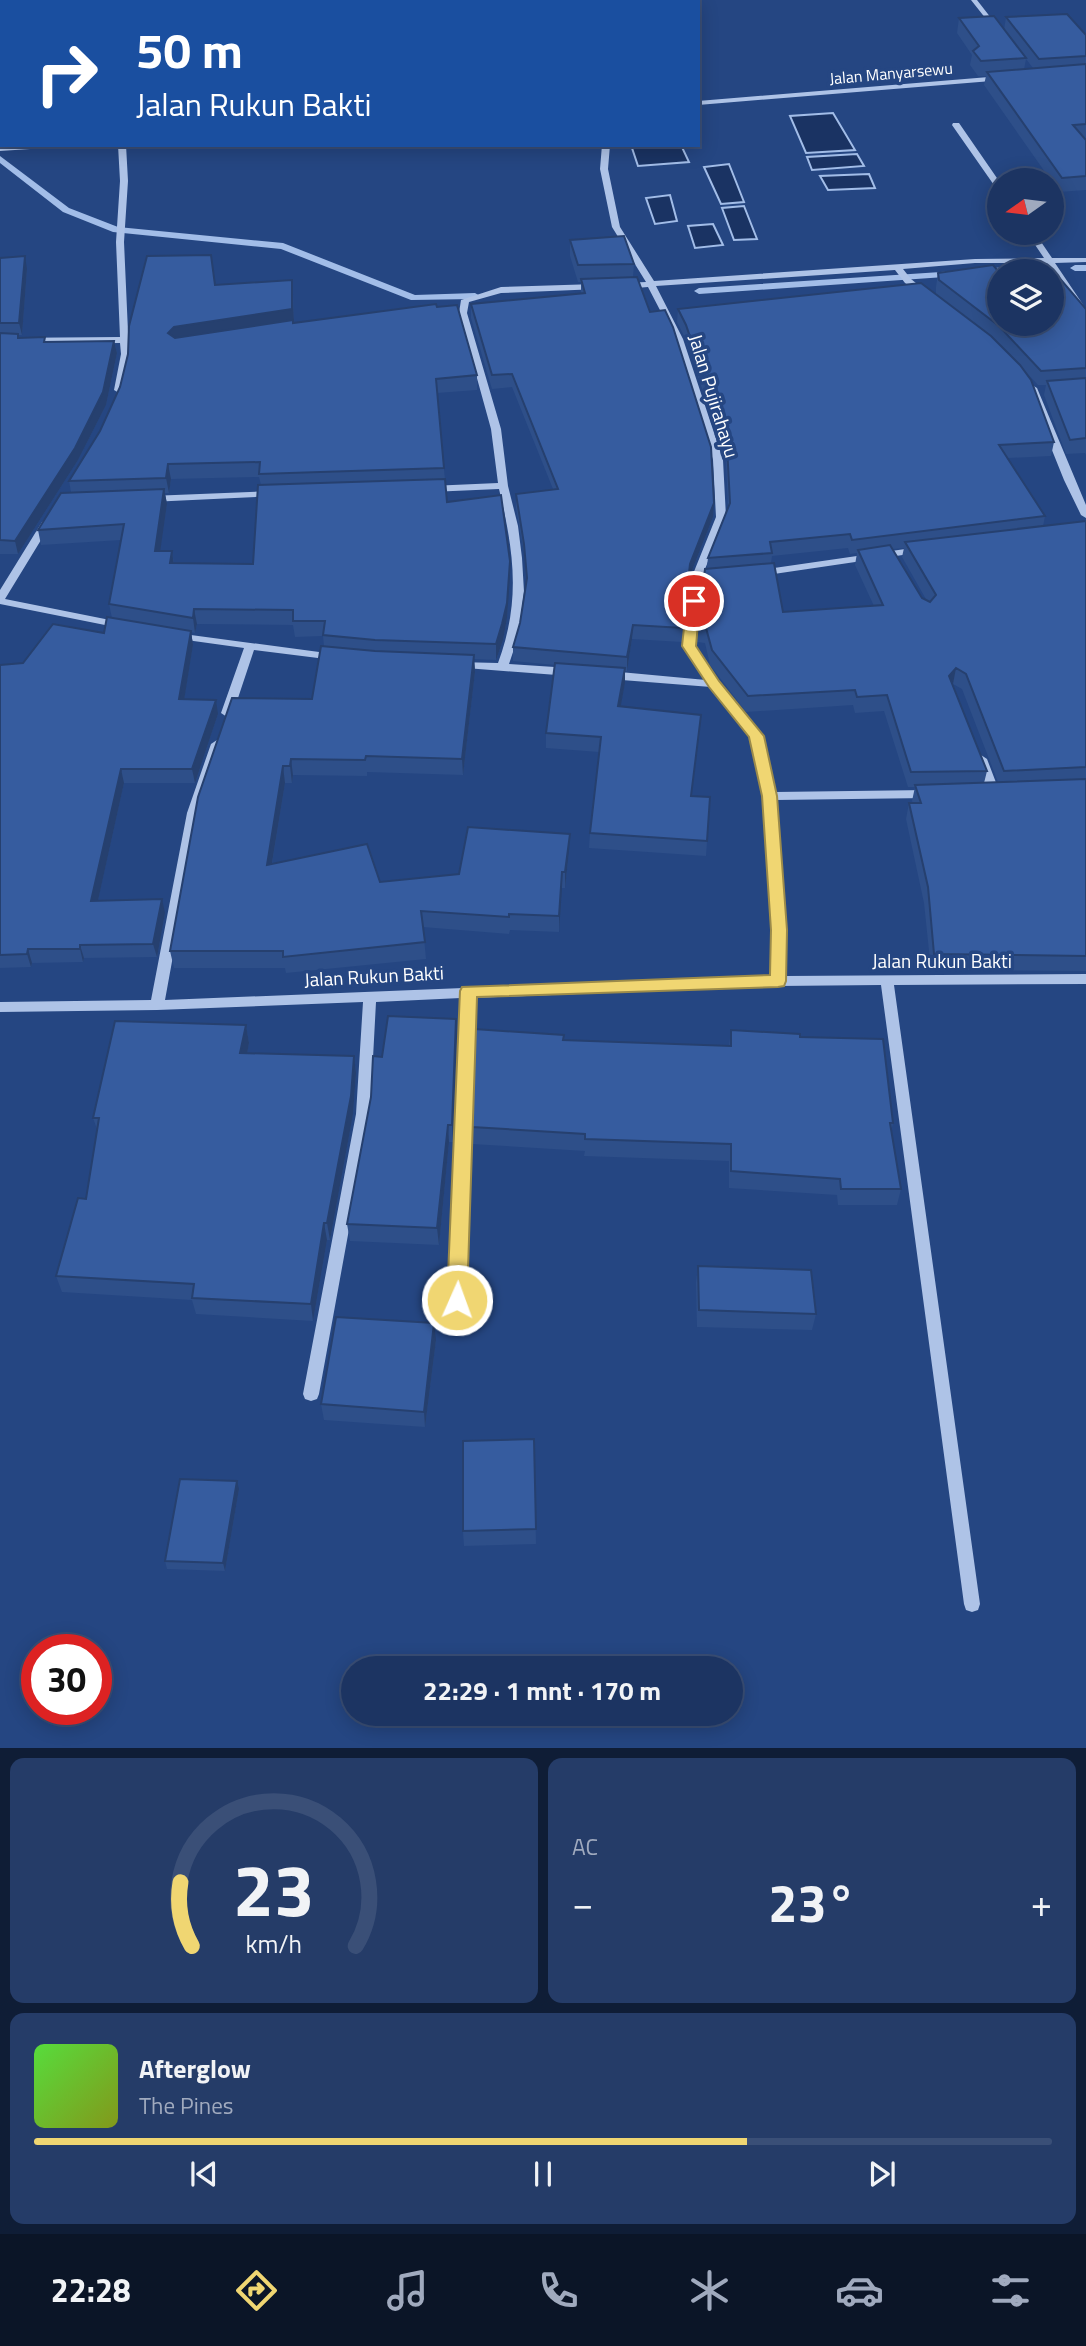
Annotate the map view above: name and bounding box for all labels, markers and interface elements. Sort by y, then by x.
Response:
text: 50 m [136,12,243,87]
icon: right [21,28,112,119]
street label: Jalan Manyarsewu [828,56,954,90]
text: Jalan Rukun Bakti [136,80,371,128]
north arrow [987,168,1064,245]
map controls [987,168,1064,336]
button: layers [987,259,1064,336]
street label: Jalan Pujirahayu [682,330,747,461]
pin [664,571,724,631]
icon: arrive [675,582,713,620]
street label: Jalan Rukun Bakti [872,946,1012,975]
street label: Jalan Rukun Bakti [303,957,445,994]
position arrow [420,1263,494,1337]
speed limit sign: 30 [21,1634,112,1725]
text: 22:29 · 1 mnt · 170 m [423,1671,661,1710]
text: AC [572,1829,598,1864]
text: 23 [233,1835,315,1945]
text: 23° [768,1863,856,1942]
text: − [572,1874,593,1932]
text: + [1031,1874,1052,1932]
text: km/h [246,1925,302,1963]
text: Afterglow [139,2049,251,2088]
text: The Pines [139,2088,233,2123]
icon: previous [185,2155,223,2193]
icon: pause [524,2155,562,2193]
icon: next [863,2155,901,2193]
text: 22:28 [51,2266,131,2314]
icon: directions [232,2266,281,2315]
icon: music [383,2266,432,2315]
icon: phone [534,2266,583,2315]
icon: climate [685,2266,734,2315]
icon: car [835,2266,884,2315]
icon: filters [986,2266,1035,2315]

